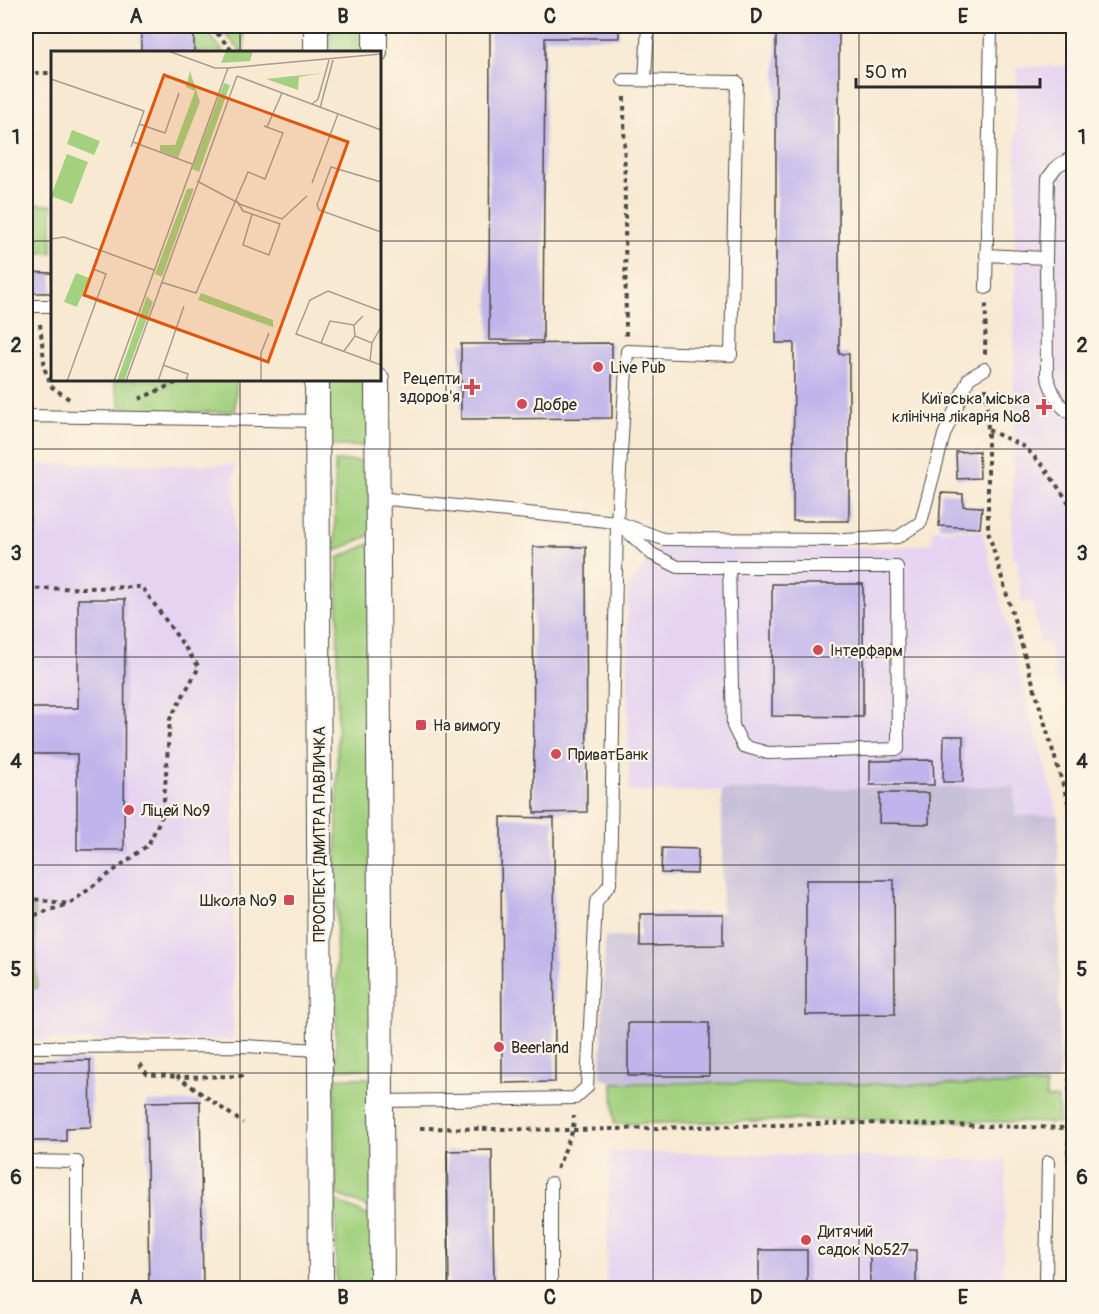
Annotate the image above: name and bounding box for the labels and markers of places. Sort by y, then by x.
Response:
place label: Live Pub [610,358,666,378]
marker: Live Pub [591,360,605,374]
place label: Рецепти здоров'я [399,369,460,407]
marker: Рецепти здоров'я [465,380,479,394]
place label: Київська міська клінічна лікарня №8 [892,389,1030,427]
place label: Добре [533,395,577,415]
marker: Добре [515,397,529,411]
marker: Київська міська клінічна лікарня №8 [1035,398,1053,416]
place label: Інтерфарм [830,641,903,661]
marker: Інтерфарм [811,643,825,657]
place label: На вимогу [433,716,501,736]
marker: На вимогу [414,718,428,732]
place label: ПриватБанк [568,745,649,765]
marker: ПриватБанк [549,747,563,761]
place label: Ліцей №9 [140,801,210,821]
marker: Ліцей №9 [122,803,136,817]
place label: Школа №9 [200,891,277,911]
marker: Школа №9 [282,893,296,907]
place label: Beerland [511,1038,569,1058]
marker: Beerland [492,1040,506,1054]
place label: Дитячий садок №527 [817,1222,910,1260]
marker: Дитячий садок №527 [799,1233,813,1247]

